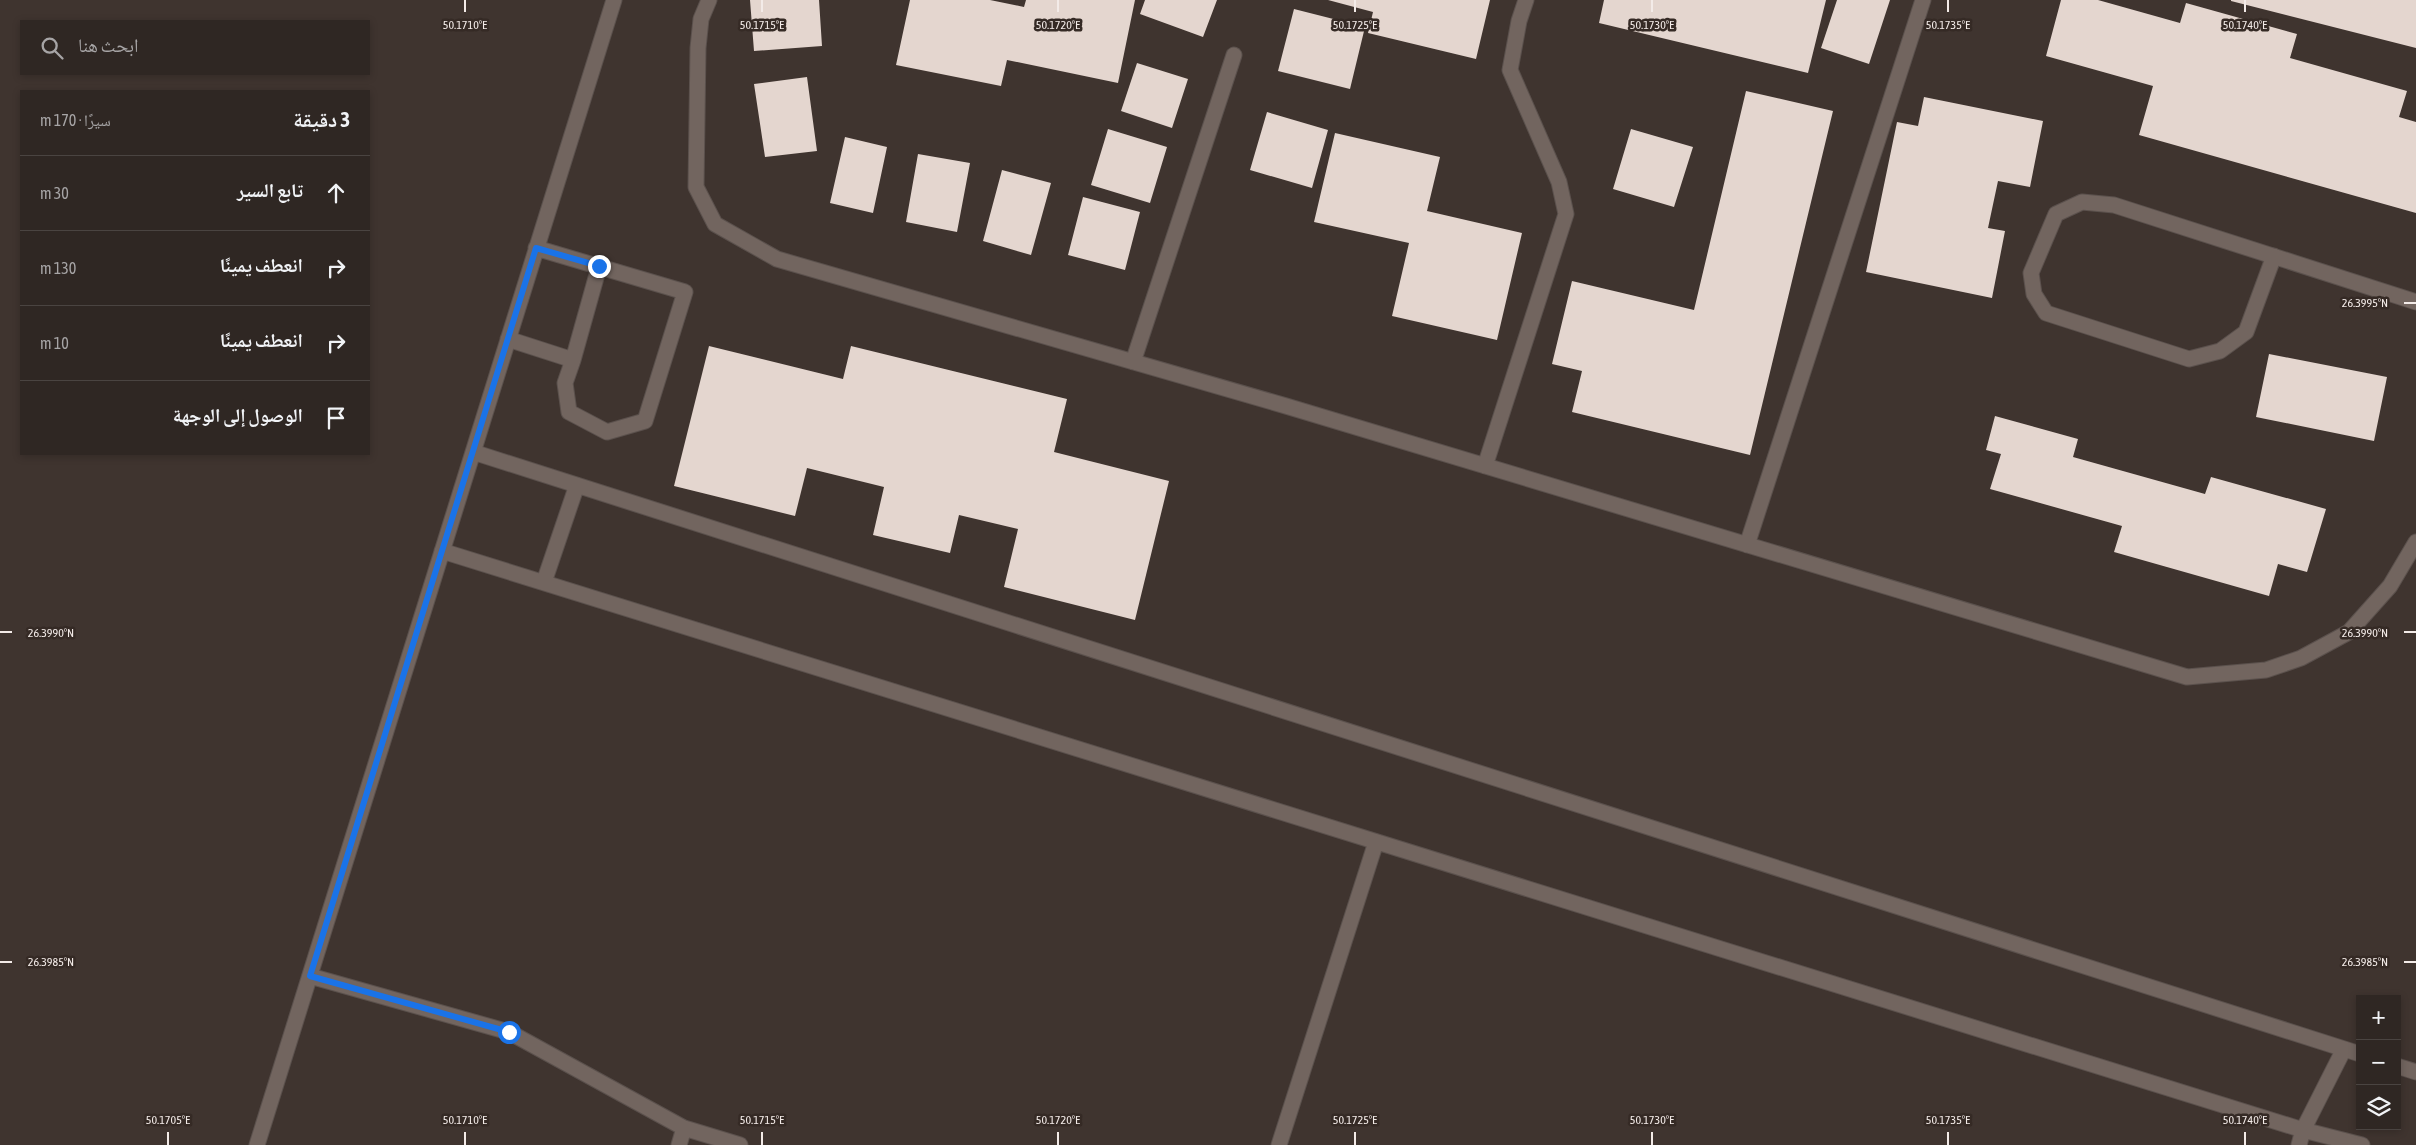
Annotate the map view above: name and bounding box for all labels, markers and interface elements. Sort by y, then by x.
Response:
text: 50.1710°E [443,18,487,32]
text: 50.1715°E [740,18,784,32]
text: 50.1720°E [1036,18,1080,32]
text: 50.1725°E [1333,18,1377,32]
text: 50.1730°E [1630,18,1674,32]
text: 50.1735°E [1926,18,1970,32]
text: 50.1740°E [2223,18,2267,32]
search box [20,20,370,75]
icon: search [38,34,66,62]
text: ابحث هنا [78,34,139,56]
text: 3 دقيقة [293,107,350,131]
text: سيرًا · 170 m [40,111,111,129]
text: تابع السير [237,179,303,201]
icon: ahead [322,179,350,207]
text: 30 m [40,184,69,202]
text: انعطف يمينًا [220,254,303,276]
icon: right [322,254,350,282]
route end [588,255,611,278]
text: 130 m [40,259,76,277]
text: 26.3995°N [2342,296,2388,310]
text: انعطف يمينًا [220,329,303,351]
icon: right [322,329,350,357]
text: 10 m [40,334,69,352]
text: الوصول إلى الوجهة [173,404,303,426]
icon: arrive [322,404,350,432]
text: 26.3990°N [28,626,74,640]
text: 26.3990°N [2342,626,2388,640]
text: 26.3985°N [28,955,74,969]
text: 26.3985°N [2342,955,2388,969]
map controls [2356,995,2401,1130]
button: + [2356,995,2401,1040]
route start [498,1021,521,1044]
button: − [2356,1040,2401,1085]
button: layers [2356,1085,2401,1130]
text: 50.1705°E [146,1113,190,1127]
text: 50.1710°E [443,1113,487,1127]
text: 50.1715°E [740,1113,784,1127]
text: 50.1720°E [1036,1113,1080,1127]
text: 50.1725°E [1333,1113,1377,1127]
text: 50.1730°E [1630,1113,1674,1127]
text: 50.1735°E [1926,1113,1970,1127]
text: 50.1740°E [2223,1113,2267,1127]

